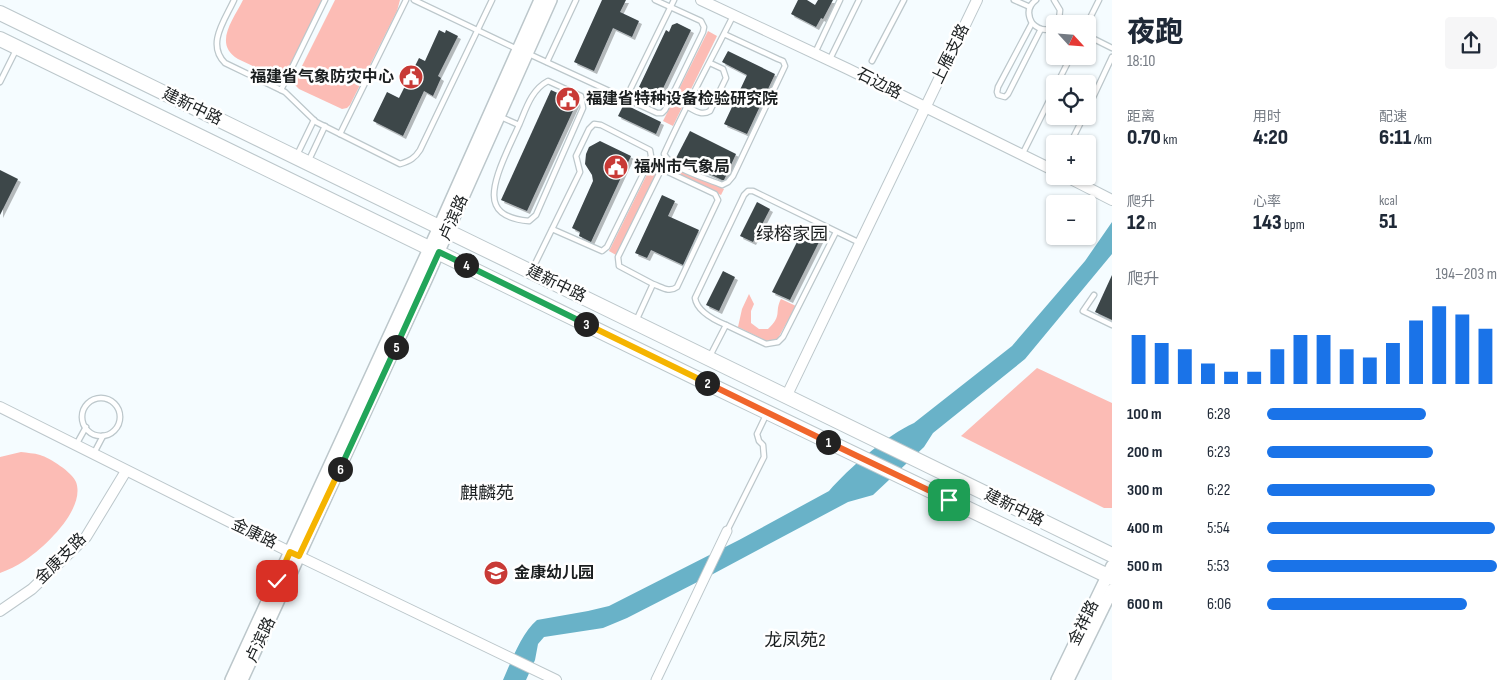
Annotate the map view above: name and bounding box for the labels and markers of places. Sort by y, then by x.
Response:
public building icon: 福建省气象防灾中心 [398,64,424,90]
place label: 福建省气象防灾中心 [250,68,394,87]
public building icon: 福建省特种设备检验研究院 [555,86,581,112]
place label: 福建省特种设备检验研究院 [586,89,778,109]
public building icon: 福州市气象局 [603,154,629,180]
place label: 福州市气象局 [634,157,730,177]
pin: 4 [454,252,478,278]
pin: 3 [574,312,598,336]
pin: 5 [384,334,408,360]
pin: 2 [694,370,720,396]
pin: 1 [816,430,840,454]
pin: 6 [328,456,352,482]
pin [928,479,970,521]
pin [256,560,298,602]
school or university icon: 金康幼儿园 [483,560,509,586]
place label: 金康幼儿园 [514,563,594,583]

